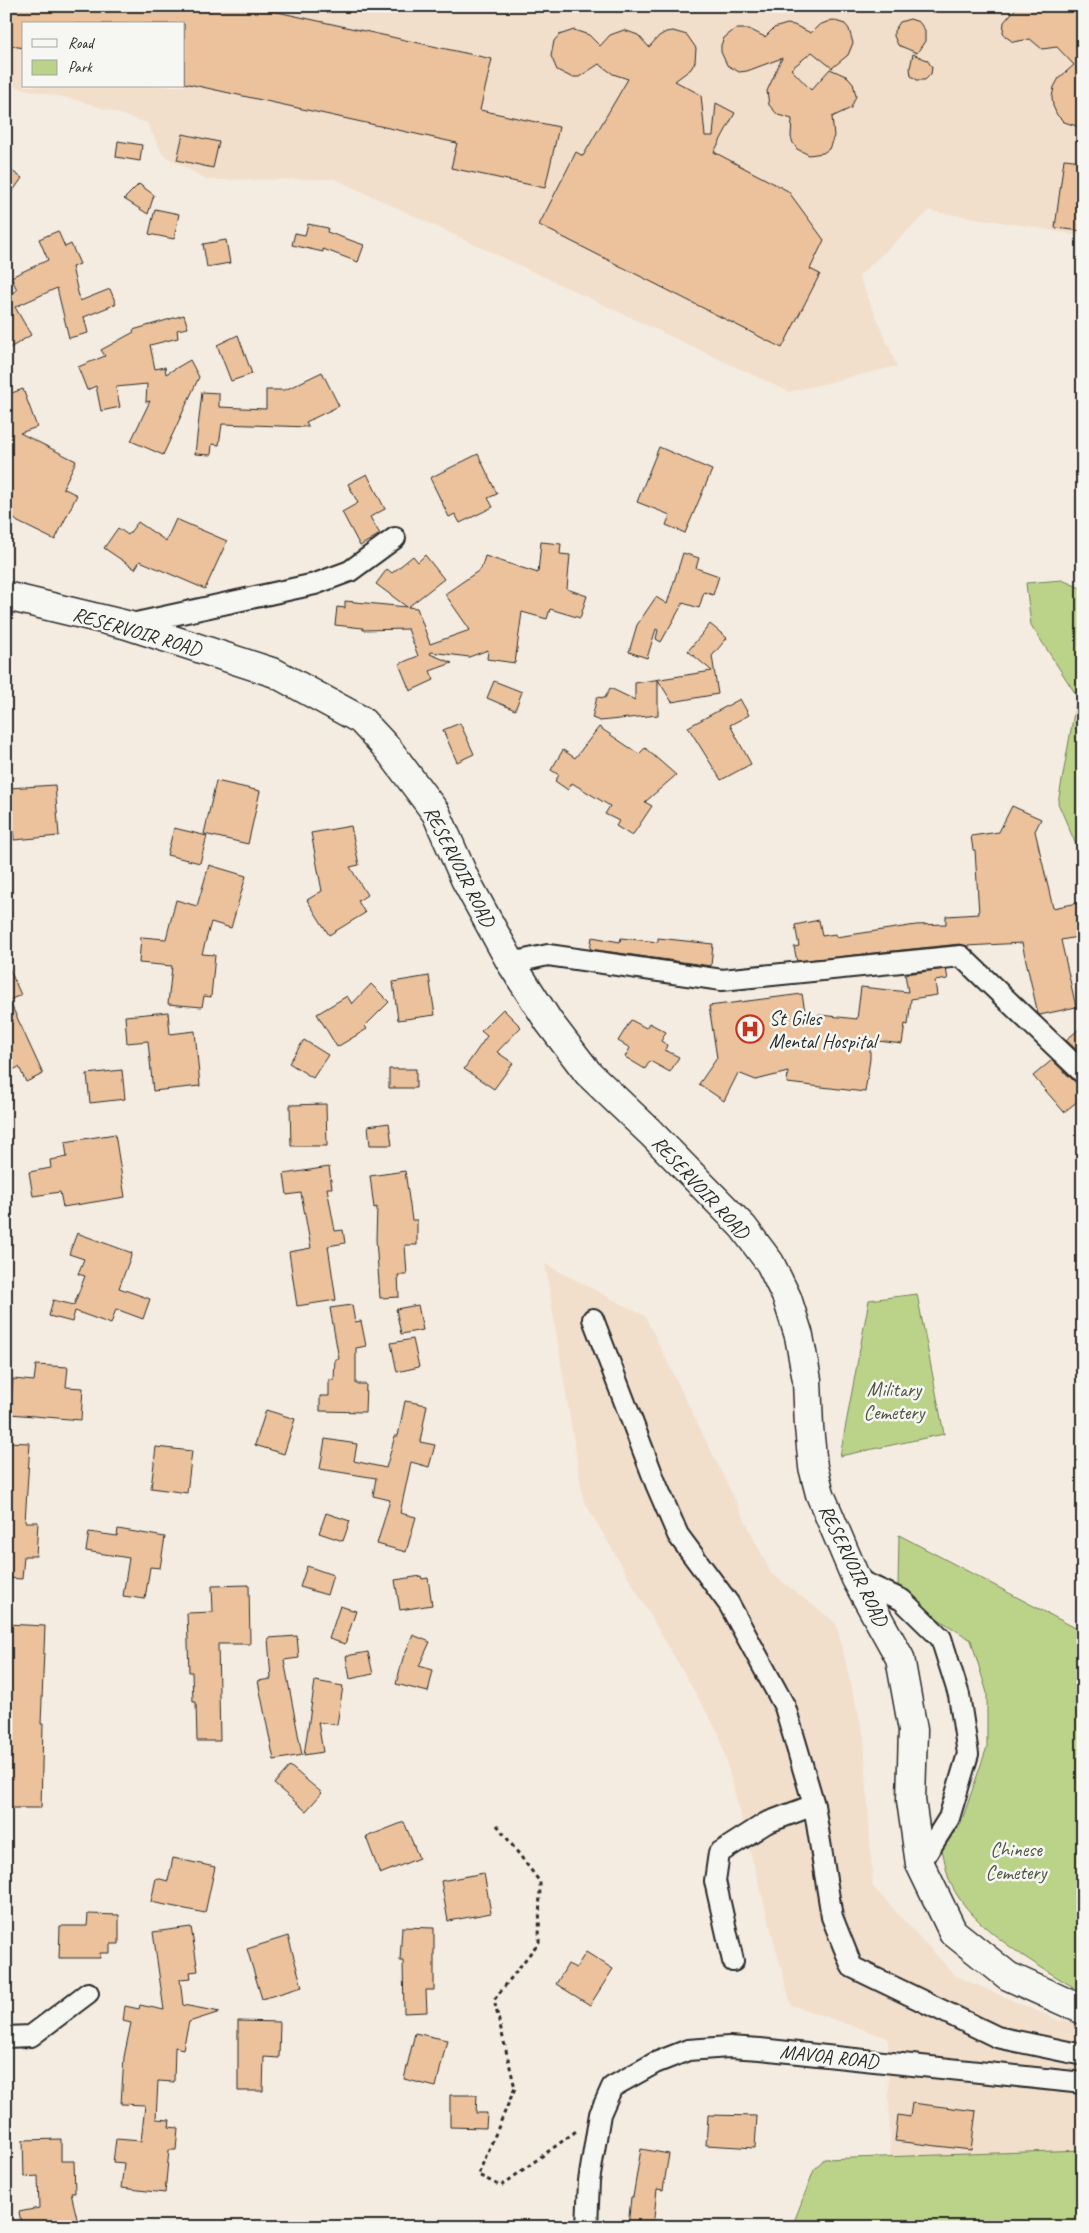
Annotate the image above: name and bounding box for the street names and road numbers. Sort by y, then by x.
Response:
street label: RESERVOIR ROAD [70,601,205,662]
street label: RESERVOIR ROAD [418,802,501,932]
street label: RESERVOIR ROAD [646,1131,756,1245]
street label: RESERVOIR ROAD [813,1500,894,1631]
street label: MAVOA ROAD [779,2039,881,2074]

